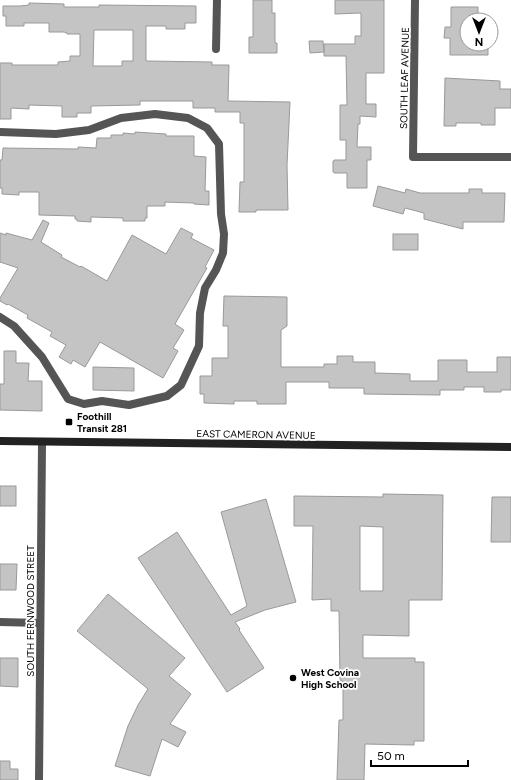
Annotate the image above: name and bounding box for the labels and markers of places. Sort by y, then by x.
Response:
place label: Foothill Transit 281 [77,410,127,435]
marker: Foothill Transit 281 [64,417,74,427]
place label: West Covina High School [301,666,359,691]
marker: West Covina High School [288,673,298,683]

